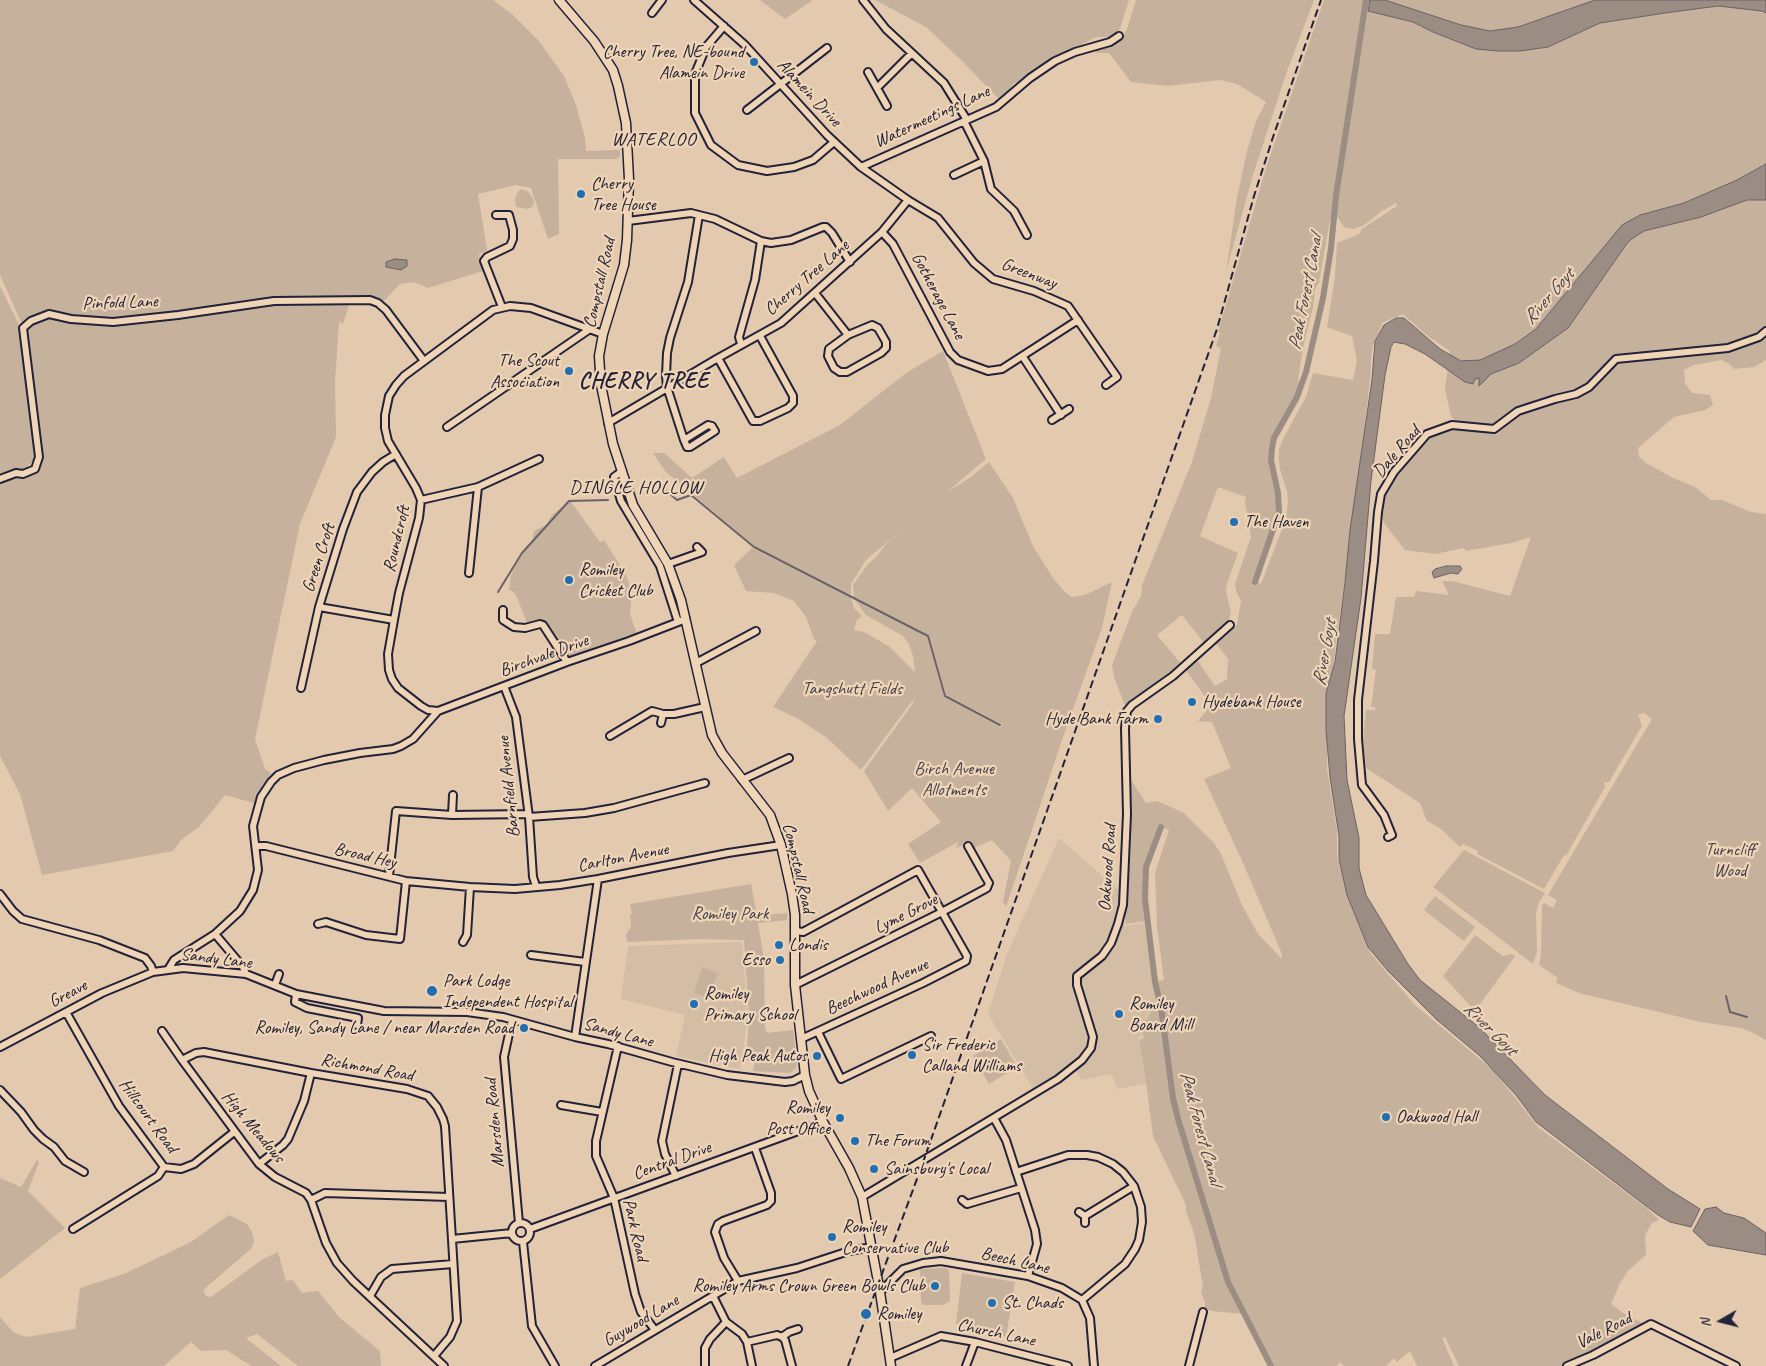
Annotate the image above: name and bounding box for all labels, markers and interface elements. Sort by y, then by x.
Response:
place label: Cherry Tree, NE-bound Alamein Drive [603,41,744,84]
street label: Alamein Drive [772,55,846,131]
marker: Cherry Tree, NE-bound Alamein Drive [748,56,760,68]
street label: Watermeetings Lane [871,81,993,153]
district label: WATERLOO [610,129,698,151]
place label: Cherry Tree House [591,173,655,215]
marker: Cherry Tree House [575,188,587,200]
water label: Peak Forest Canal [1284,234,1328,352]
street label: Cherry Tree Lane [760,235,854,321]
street label: Compstall Road [579,236,621,330]
street label: Gotherage Lane [906,249,970,343]
street label: Greenway [998,254,1060,294]
water label: River Goyt [1519,264,1579,330]
street label: Pinfold Lane [82,291,158,315]
place label: The Scout Association [490,350,559,392]
marker: The Scout Association [563,365,575,377]
district label: CHERRY TREE [578,369,710,395]
street label: Dale Road [1369,422,1425,482]
district label: DINGLE HOLLOW [569,477,703,499]
street label: Roundcroft [379,504,415,574]
place label: The Haven [1244,511,1309,533]
marker: The Haven [1228,516,1240,528]
street label: Green Croft [298,521,340,595]
place label: Romiley Cricket Club [579,559,653,602]
marker: Romiley Cricket Club [563,574,575,586]
water label: River Goyt [1308,618,1342,688]
street label: Birchvale Drive [497,630,591,682]
park label: Tangshutt Fields [802,678,902,700]
place label: Hydebank House [1202,691,1301,713]
marker: Hydebank House [1186,696,1198,708]
place label: Hyde Bank Farm [1045,708,1148,730]
marker: Hyde Bank Farm [1152,713,1164,725]
street label: Barnfield Avenue [493,735,525,839]
park label: Birch Avenue Allotments [914,758,994,801]
street label: Compstall Road [777,821,819,915]
street label: Oakwood Road [1094,824,1122,912]
street label: Broad Hey [332,838,398,874]
street label: Carlton Avenue [576,839,670,877]
park label: Turncliff Wood [1705,839,1755,882]
street label: Lyme Grove [871,889,941,939]
park label: Romiley Park [691,903,769,925]
place label: Londis [789,934,828,956]
marker: Londis [773,939,785,951]
street label: Sandy Lane [179,944,253,974]
place label: Esso [742,949,770,971]
marker: Esso [774,954,786,966]
street label: Beechwood Avenue [822,954,932,1020]
place label: Park Lodge Independent Hospital [443,970,572,1012]
street label: Greave [45,975,91,1013]
place label: Romiley Primary School [704,983,796,1026]
marker: Park Lodge Independent Hospital [425,984,439,998]
place label: Romiley Board Mill [1129,993,1192,1036]
water label: River Goyt [1458,997,1522,1061]
marker: Romiley Primary School [688,998,700,1010]
marker: Romiley Board Mill [1113,1008,1125,1020]
street label: Sandy Lane [581,1013,655,1053]
place label: Romiley, Sandy Lane / near Marsden Road [255,1017,514,1039]
marker: Romiley, Sandy Lane / near Marsden Road [518,1022,530,1034]
place label: Sir Frederic Calland Williams [922,1034,1021,1076]
place label: High Peak Autos [708,1045,807,1067]
street label: Richmond Road [319,1049,415,1087]
marker: Sir Frederic Calland Williams [906,1049,918,1061]
marker: High Peak Autos [811,1050,823,1062]
water label: Peak Forest Canal [1174,1069,1226,1187]
street label: Hillcourt Road [114,1075,182,1157]
street label: Marsden Road [480,1078,510,1168]
street label: High Meadows [217,1087,289,1167]
place label: Romiley Post Office [766,1097,830,1140]
place label: Oakwood Hall [1396,1106,1477,1128]
marker: Oakwood Hall [1380,1111,1392,1123]
marker: Romiley Post Office [834,1112,846,1124]
place label: The Forum [865,1130,930,1152]
marker: The Forum [849,1135,861,1147]
street label: Central Drive [630,1137,714,1185]
place label: Sainsbury's Local [884,1158,988,1180]
marker: Sainsbury's Local [868,1163,880,1175]
street label: Park Road [617,1197,653,1263]
place label: Romiley Conservative Club [842,1216,948,1258]
marker: Romiley Conservative Club [826,1231,838,1243]
street label: Beech Lane [979,1243,1051,1279]
place label: Romiley Arms Crown Green Bowls Club [692,1275,925,1297]
marker: Romiley Arms Crown Green Bowls Club [929,1280,941,1292]
street label: Guywood Lane [599,1290,683,1352]
place label: St. Chads [1002,1292,1063,1314]
north arrow [1696,1296,1746,1346]
marker: St. Chads [986,1297,998,1309]
place label: Romiley [877,1303,921,1325]
marker: Romiley [859,1307,873,1321]
street label: Vale Road [1573,1308,1635,1354]
street label: Church Lane [955,1314,1037,1352]
text: N [1697,1318,1715,1329]

